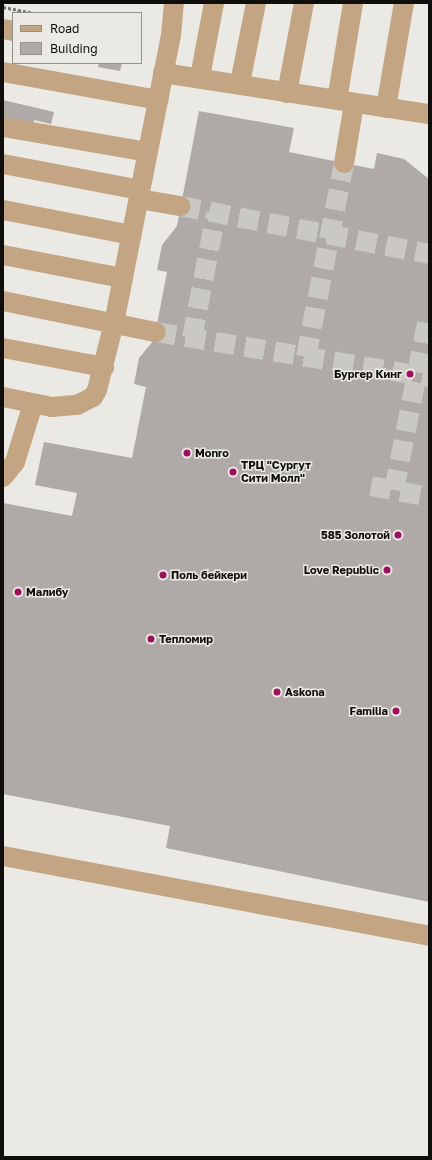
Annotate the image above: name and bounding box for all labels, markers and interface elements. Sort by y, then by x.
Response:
legend [12,12,142,64]
text: Road [50,21,79,36]
text: Building [50,41,98,56]
place label: Бургер Кинг [334,367,402,381]
marker: Бургер Кинг [405,369,415,379]
place label: Monro [195,446,229,460]
marker: Monro [182,448,192,458]
place label: ТРЦ "Сургут Сити Молл" [241,459,311,485]
marker: ТРЦ "Сургут Сити Молл" [228,467,238,477]
place label: 585 Золотой [321,528,390,542]
marker: 585 Золотой [393,530,403,540]
place label: Love Republic [304,563,379,577]
marker: Love Republic [382,565,392,575]
place label: Поль бейкери [171,568,247,582]
marker: Поль бейкери [158,570,168,580]
place label: Малибу [26,585,68,599]
marker: Малибу [13,587,23,597]
place label: Тепломир [159,632,213,646]
marker: Тепломир [146,634,156,644]
place label: Askona [285,685,325,699]
marker: Askona [272,687,282,697]
place label: Familia [350,704,388,718]
marker: Familia [391,706,401,716]

